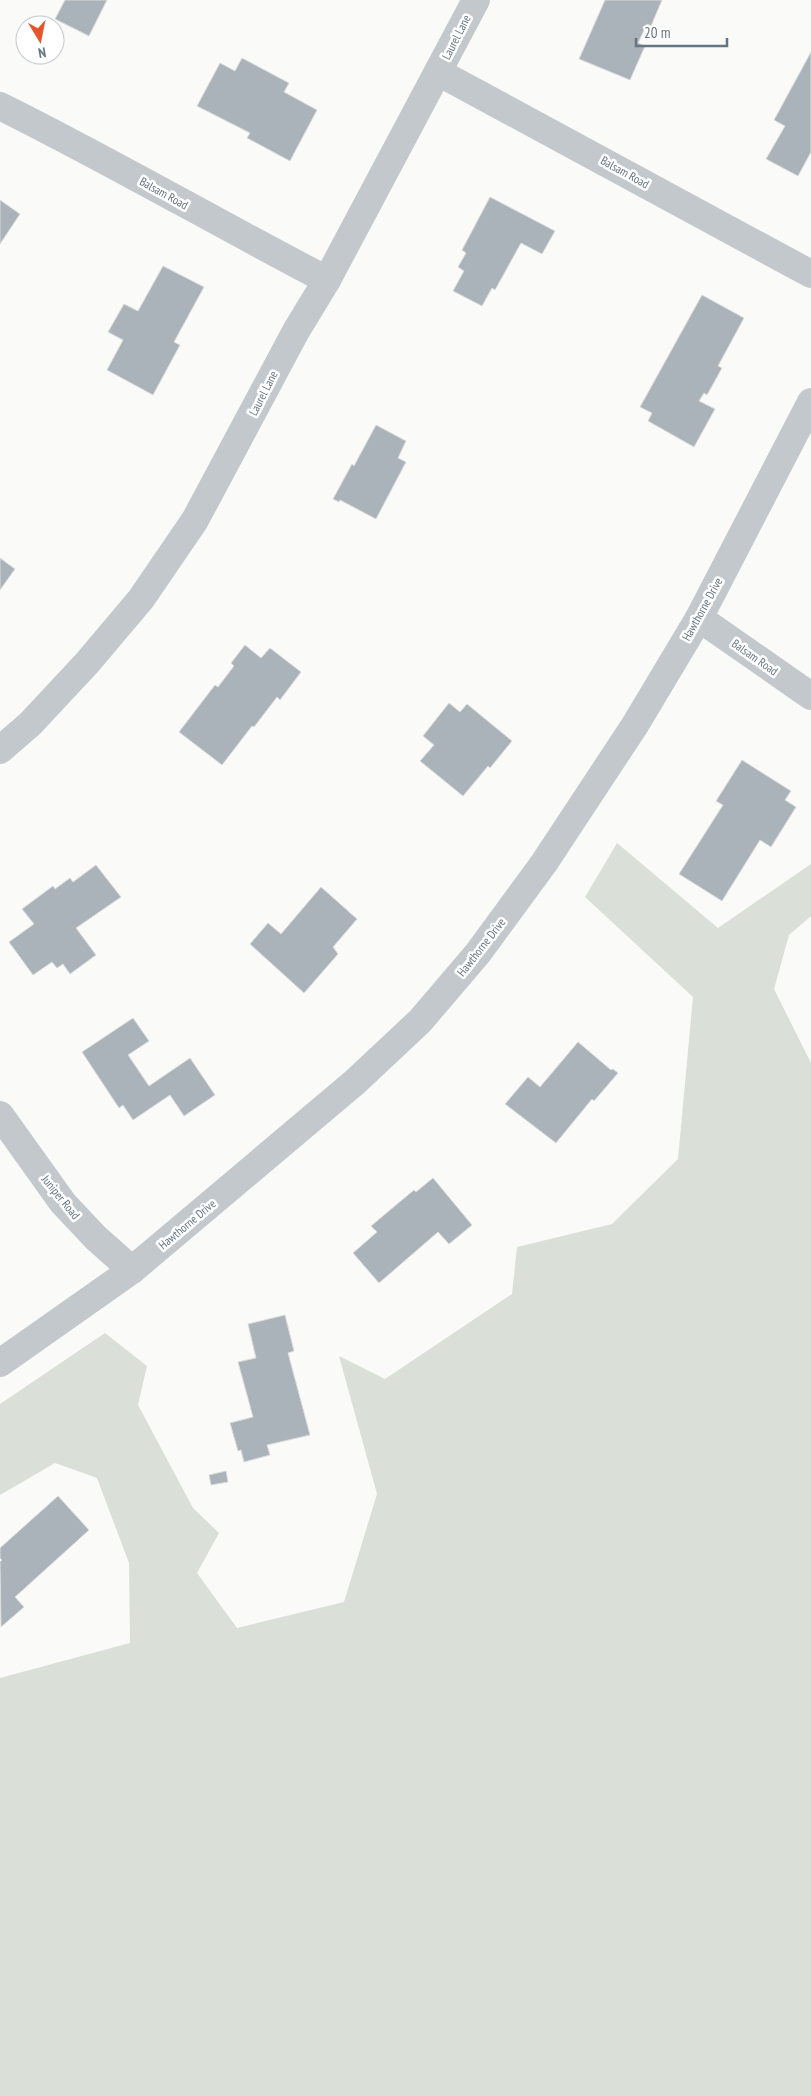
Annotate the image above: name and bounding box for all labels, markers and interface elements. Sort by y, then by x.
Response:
street label: Laurel Lane [438,12,474,62]
north arrow [15,15,65,65]
scale bar [636,15,727,47]
text: 20 m [644,23,670,42]
text: N [37,43,48,62]
street label: Balsam Road [598,153,652,191]
street label: Balsam Road [137,174,191,212]
street label: Laurel Lane [245,368,281,418]
street label: Hawthorne Drive [678,575,726,643]
street label: Balsam Road [729,636,781,678]
street label: Hawthorne Drive [454,915,508,979]
street label: Juniper Road [38,1171,83,1222]
street label: Hawthorne Drive [155,1196,219,1252]

